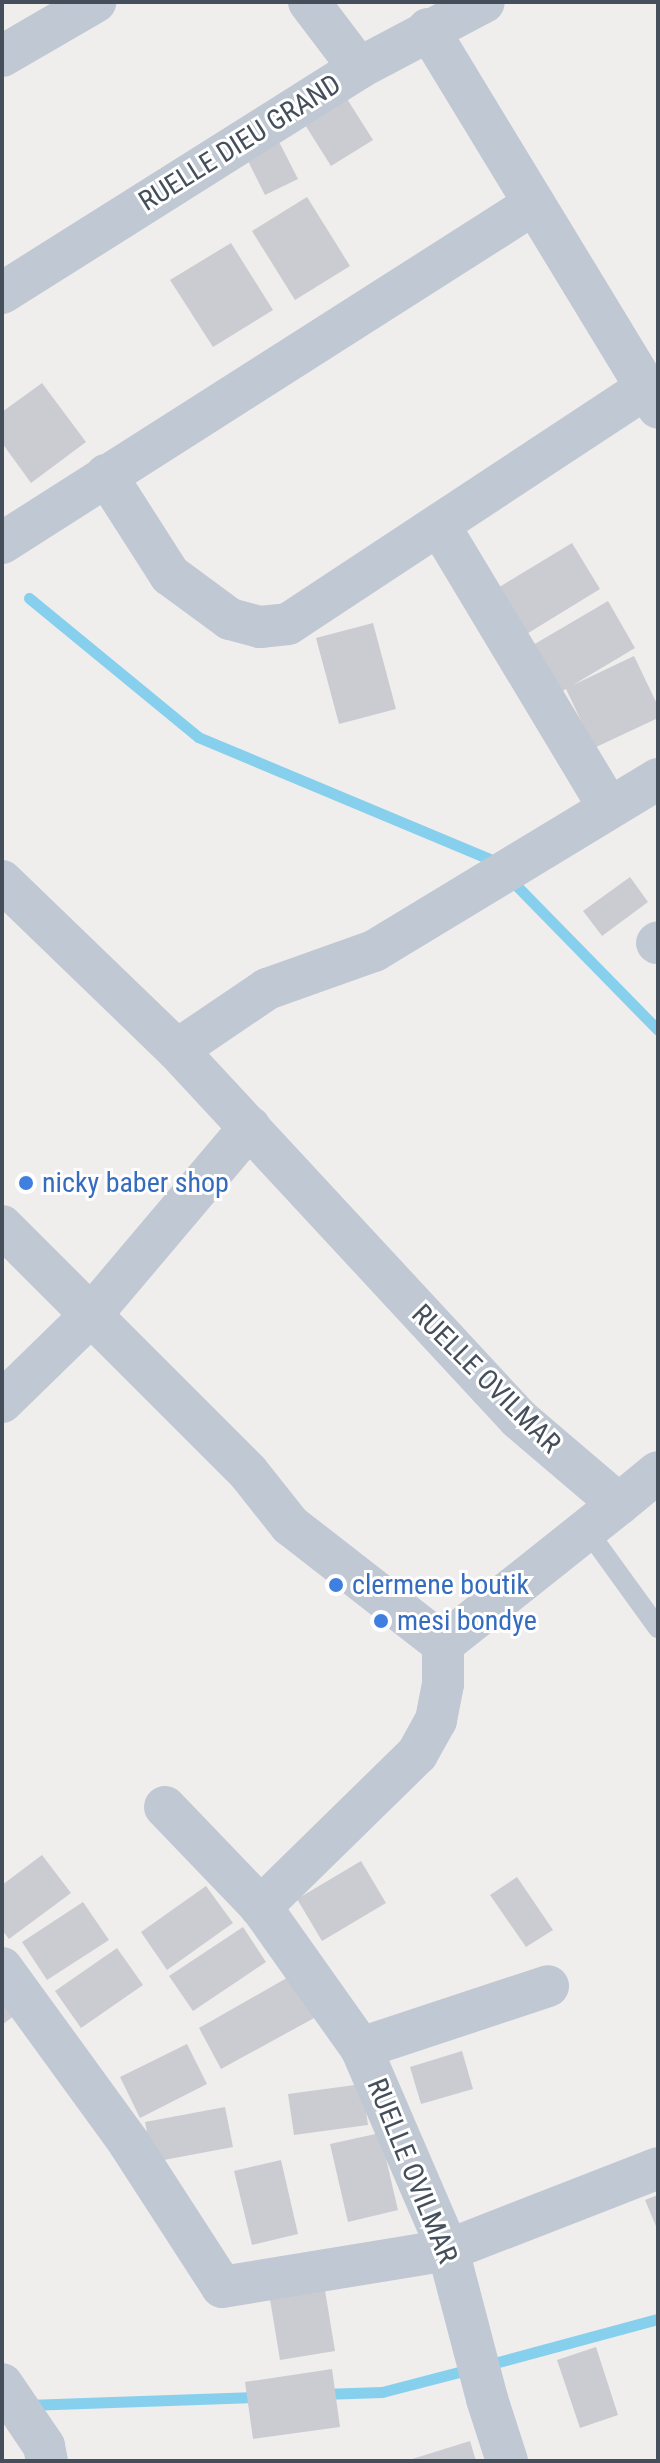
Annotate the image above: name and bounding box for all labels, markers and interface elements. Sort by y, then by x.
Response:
street label: RUELLE DIEU GRAND [133,67,347,219]
place label: nicky baber shop [42,1166,229,1200]
marker: nicky baber shop [17,1174,35,1192]
street label: RUELLE OVILMAR [405,1298,567,1460]
place label: clermene boutik [352,1568,529,1602]
marker: clermene boutik [327,1576,345,1594]
place label: mesi bondye [397,1604,537,1638]
marker: mesi bondye [372,1612,390,1630]
street label: RUELLE OVILMAR [360,2074,464,2268]

